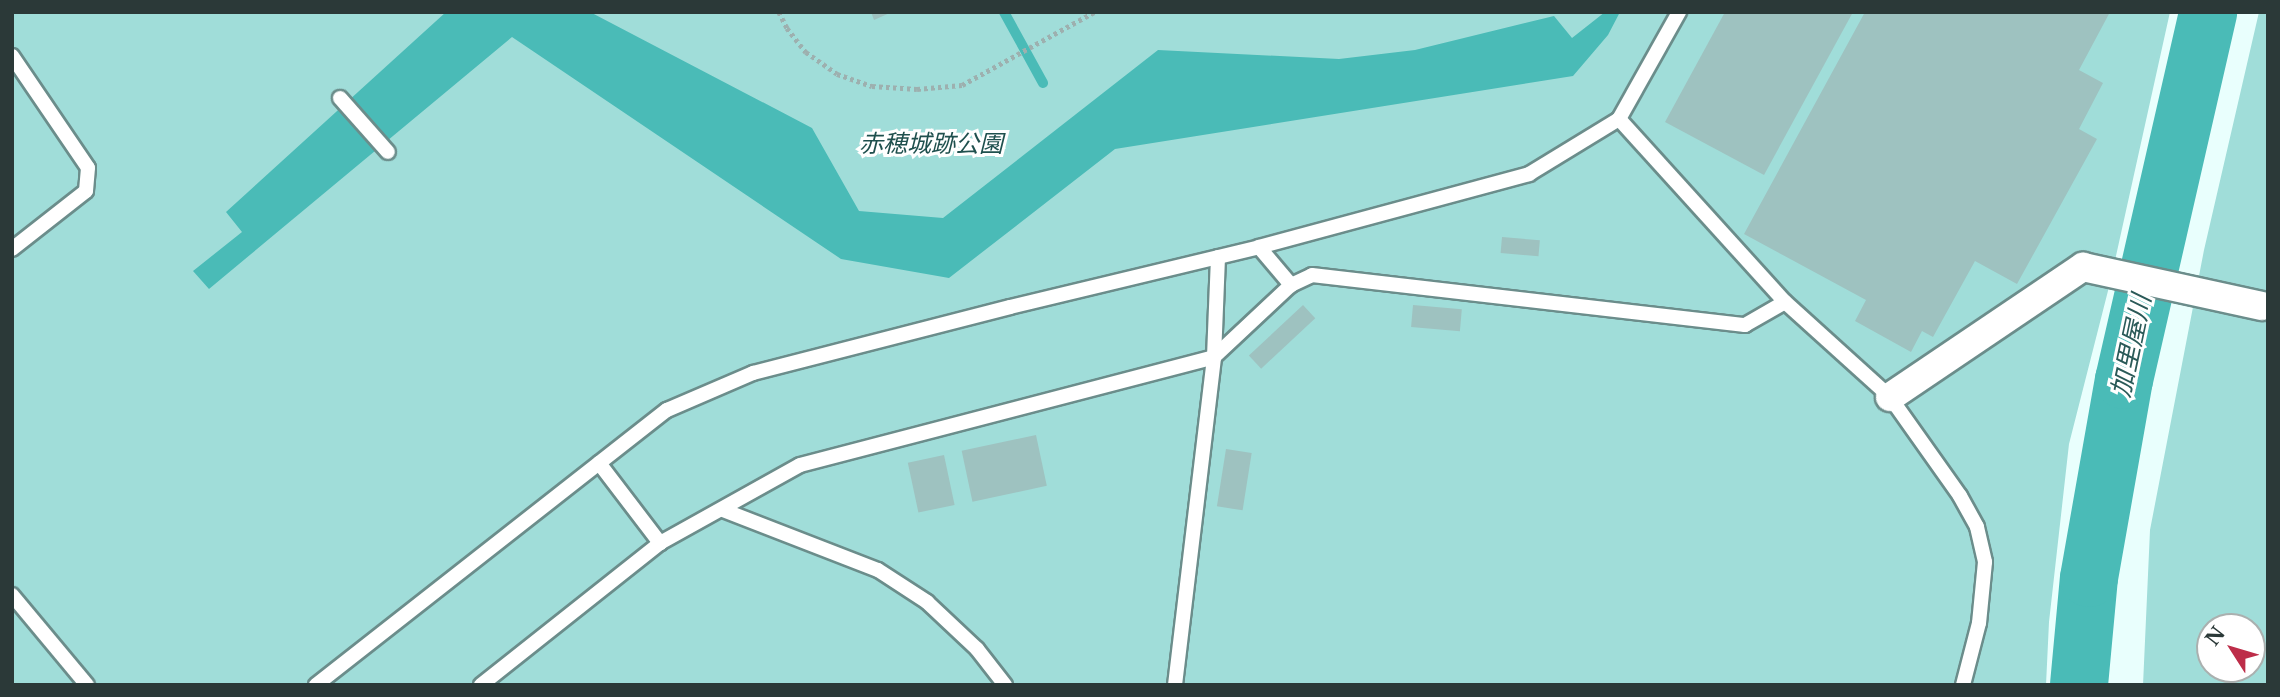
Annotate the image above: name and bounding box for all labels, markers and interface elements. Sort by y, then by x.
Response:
park label: 赤穂城跡公園 [859,130,1003,158]
water label: 加里屋川 [2106,292,2158,400]
north arrow [2196,613,2266,683]
text: N [2201,622,2230,650]

